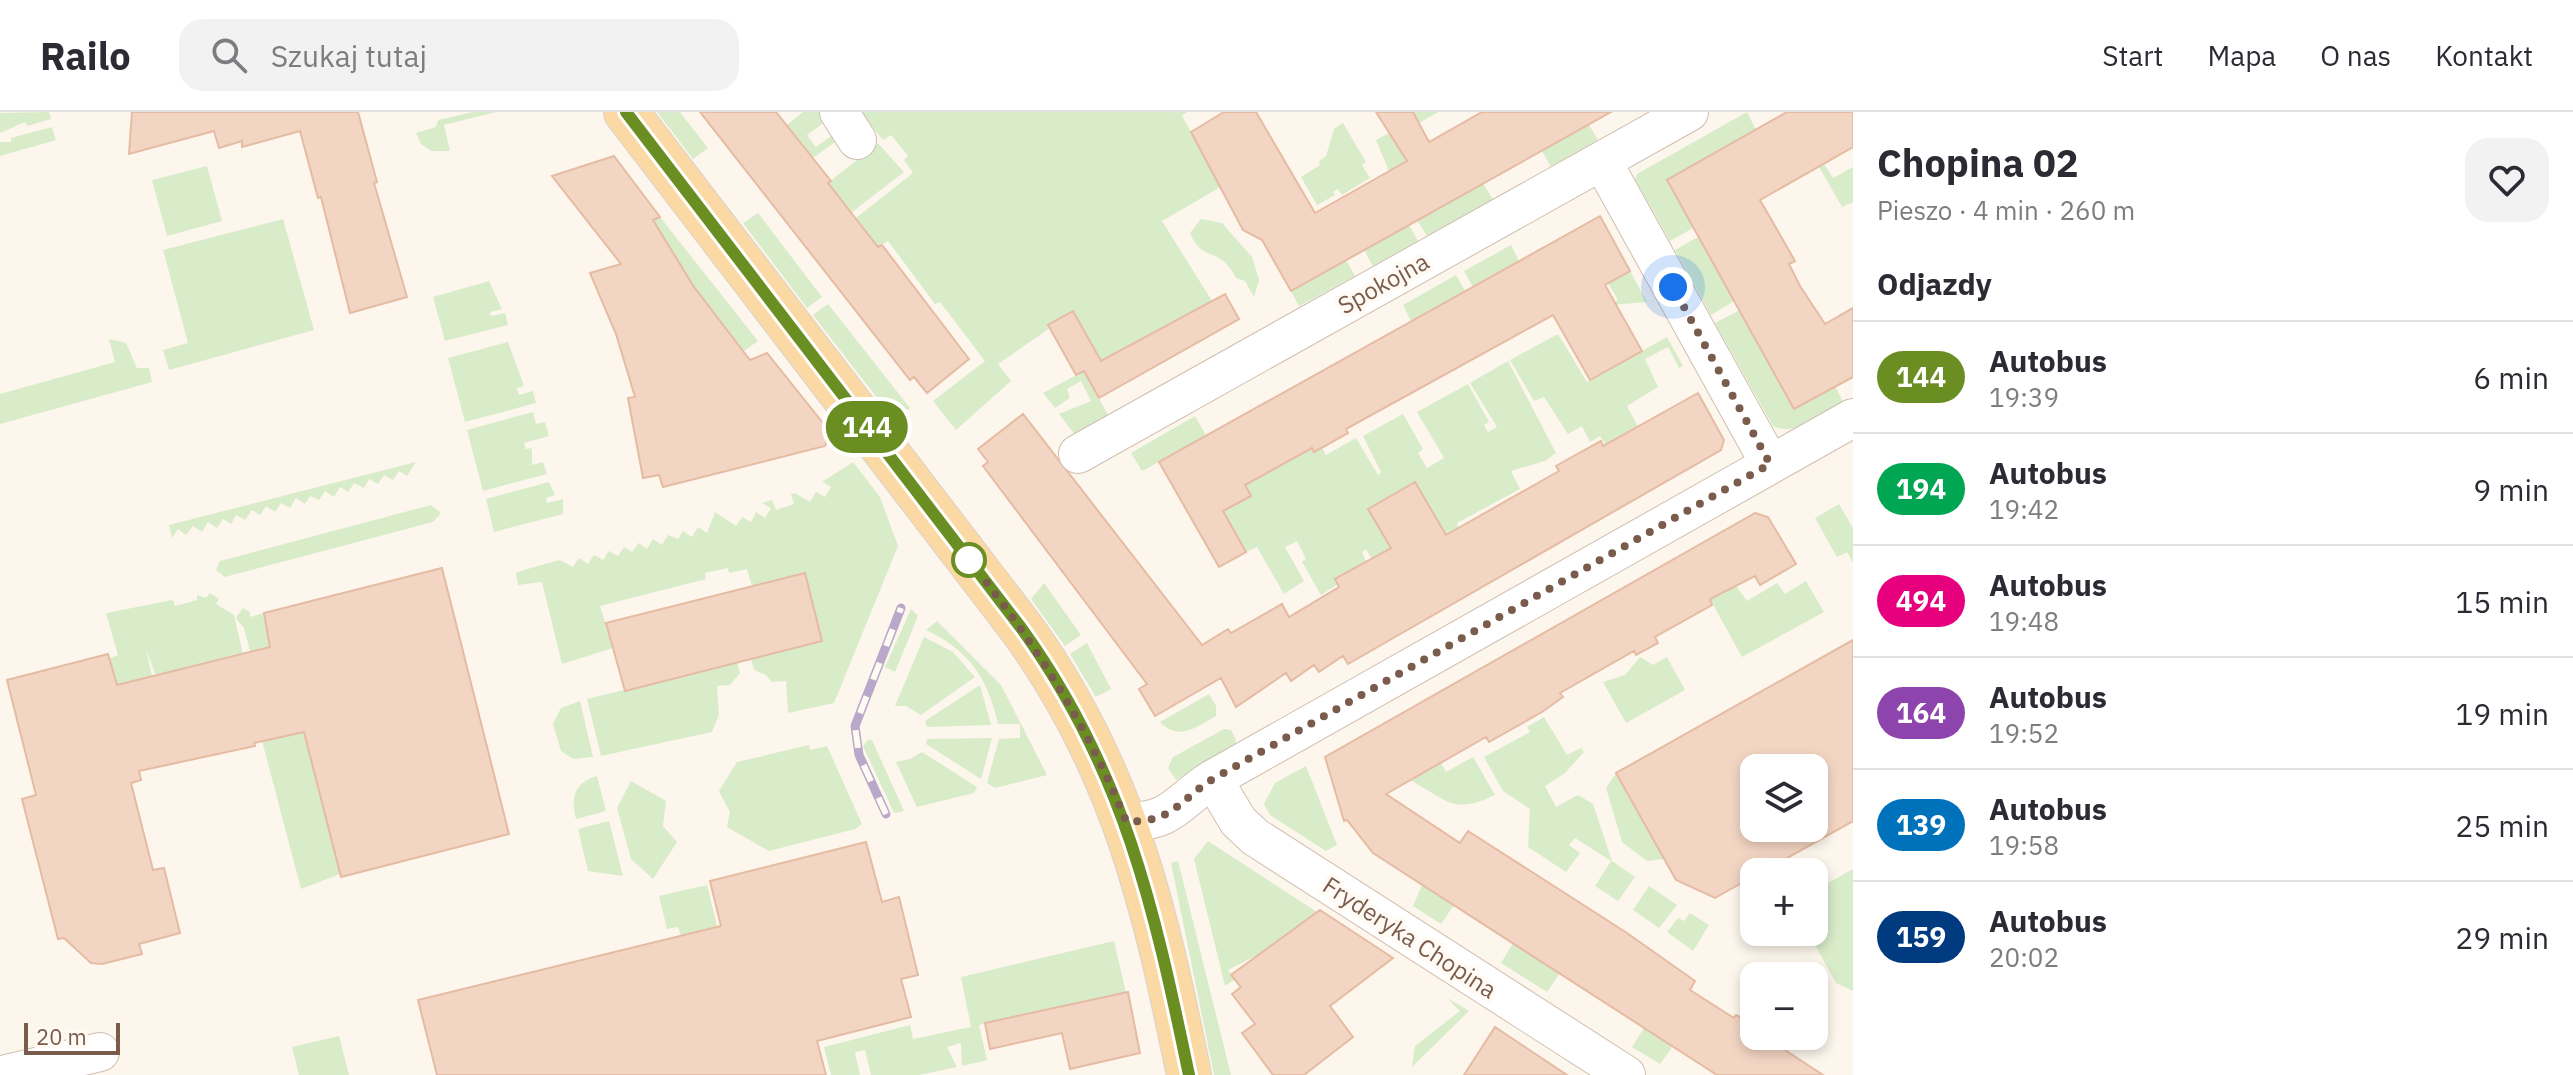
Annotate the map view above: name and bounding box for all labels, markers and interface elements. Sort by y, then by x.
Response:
search box [179,19,739,91]
text: Railo [40,31,131,80]
icon: search [207,33,251,77]
text: Szukaj tutaj [271,36,427,75]
text: Start [2102,37,2163,74]
text: Mapa [2207,37,2276,74]
text: O nas [2320,37,2391,74]
text: Kontakt [2435,37,2533,74]
text: Chopina 02 [1877,138,2079,187]
button: heart [2465,138,2549,222]
text: Pieszo · 4 min · 260 m [1877,193,2135,227]
street label: Spokojna [1332,245,1434,321]
text: Odjazdy [1877,264,1992,303]
your location [1653,267,1693,307]
text: Autobus [1989,341,2107,380]
text: 144 [1896,358,1946,395]
text: 6 min [2473,358,2549,397]
text: 19:39 [1989,380,2059,414]
line badge: 144 [821,401,913,453]
text: 144 [842,408,892,445]
text: Autobus [1989,453,2107,492]
text: 194 [1896,470,1946,507]
text: 9 min [2473,470,2549,509]
text: 19:42 [1989,492,2059,526]
unlabelled marker [952,543,986,577]
text: Autobus [1989,565,2107,604]
text: 494 [1896,582,1946,619]
text: 15 min [2455,582,2549,621]
text: 19:48 [1989,604,2059,638]
text: Autobus [1989,677,2107,716]
text: 164 [1896,694,1946,731]
text: 19 min [2455,694,2549,733]
text: 19:52 [1989,716,2059,750]
map controls [1740,754,1828,1050]
button: layers [1740,754,1828,842]
text: Autobus [1989,789,2107,828]
text: 139 [1896,806,1946,843]
text: 25 min [2455,806,2549,845]
text: 19:58 [1989,828,2059,862]
button: + [1740,858,1828,946]
street label: Fryderyka Chopina [1317,869,1503,1005]
text: Autobus [1989,901,2107,940]
text: 159 [1896,918,1946,955]
text: 29 min [2455,918,2549,957]
text: 20:02 [1989,940,2059,974]
button: − [1740,962,1828,1050]
scale bar [24,1019,120,1055]
text: 20 m [36,1022,87,1051]

